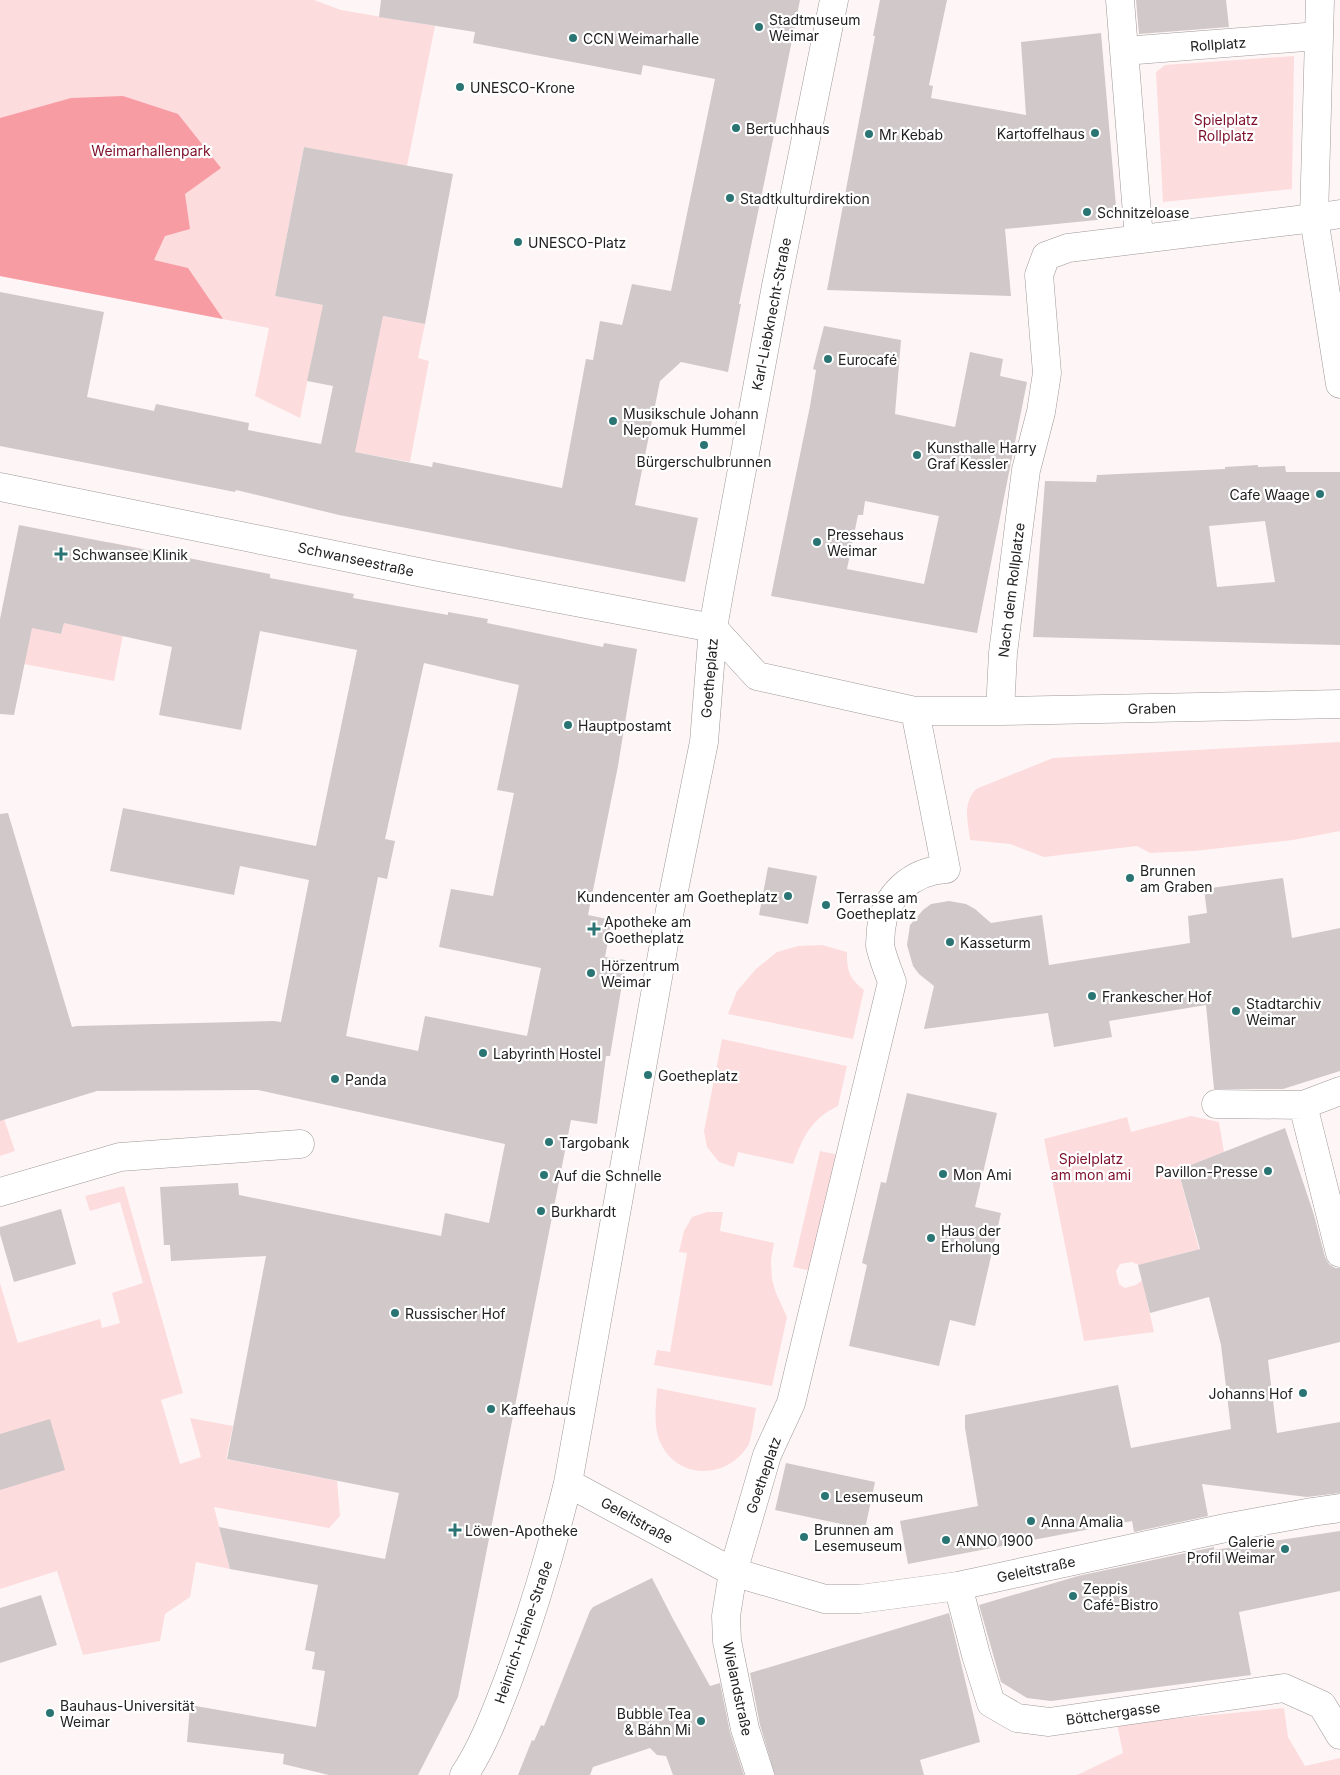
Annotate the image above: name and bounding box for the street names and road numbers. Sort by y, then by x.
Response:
street label: Rollplatz [1189,34,1247,54]
street label: Karl-Liebknecht-Straße [748,236,794,392]
street label: Nach dem Rollplatze [994,522,1028,658]
street label: Schwanseestraße [296,538,416,580]
street label: Goetheplatz [697,637,721,719]
street label: Graben [1128,699,1176,717]
street label: Goetheplatz [742,1434,784,1516]
street label: Geleitstraße [598,1493,676,1547]
street label: Geleitstraße [995,1552,1077,1586]
street label: Heinrich-Heine-Straße [491,1558,555,1706]
street label: Wielandstraße [720,1641,756,1737]
street label: Böttchergasse [1065,1698,1161,1728]

